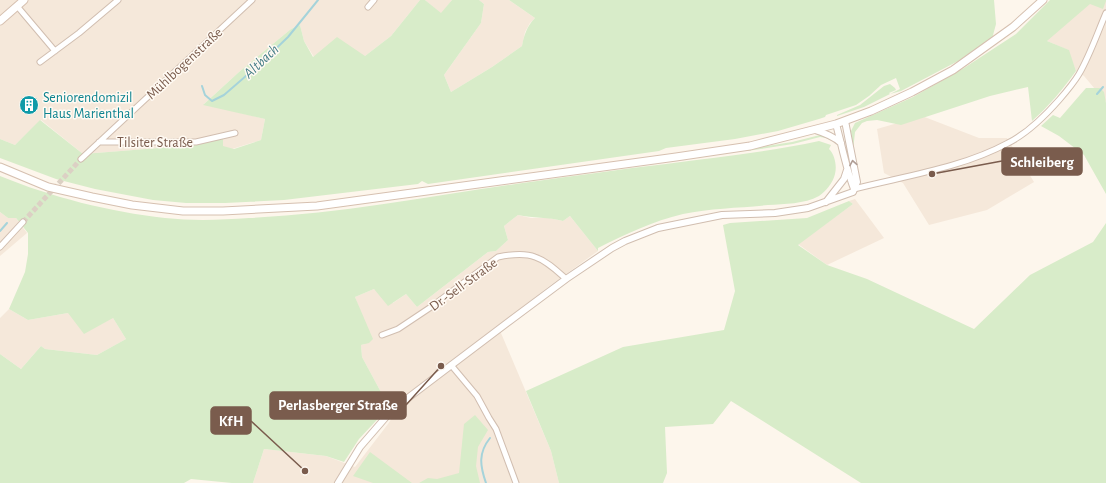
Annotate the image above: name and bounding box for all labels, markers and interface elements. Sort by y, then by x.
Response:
street label: Mühlbogenstraße [144,25,225,102]
water label: Altbach [240,42,282,82]
place label: Seniorendomizil Haus Marienthal [43,91,134,121]
building icon: Seniorendomizil Haus Marienthal [18,94,40,116]
street label: Tilsiter Straße [117,136,193,150]
callout: Schleiberg [1002,148,1082,175]
text: Schleiberg [1010,155,1074,170]
one-way arrow [850,160,858,166]
street label: Dr.-Sell-Straße [427,256,500,314]
callout: Perlasberger Straße [270,392,406,419]
text: Perlasberger Straße [278,398,398,413]
callout: KfH [211,407,251,434]
text: KfH [219,414,243,429]

